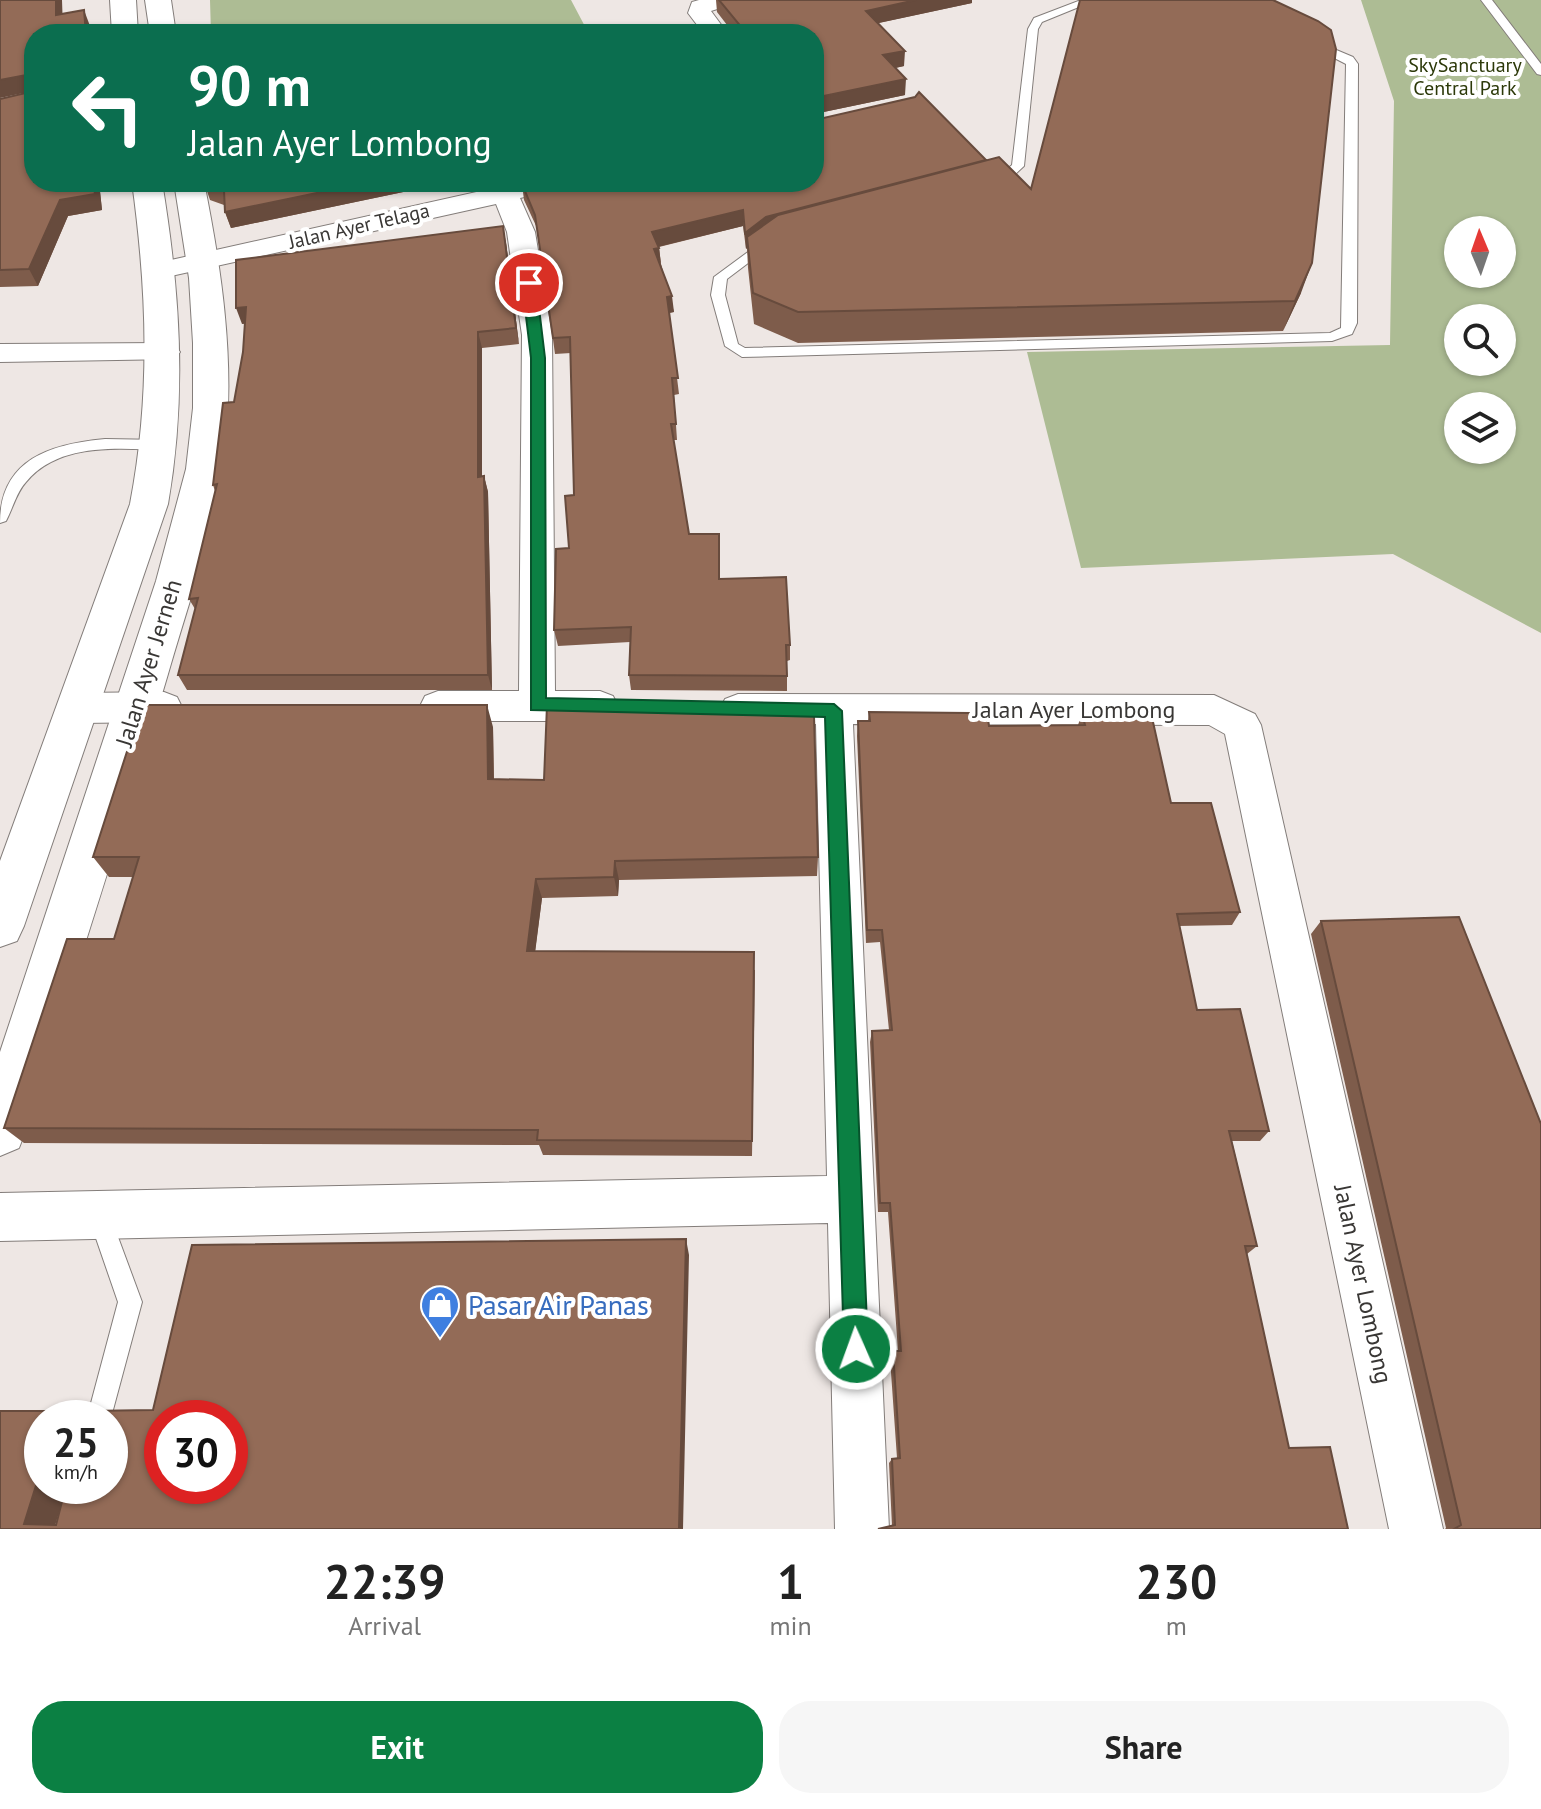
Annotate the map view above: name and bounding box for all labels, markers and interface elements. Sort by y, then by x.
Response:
text: 90 m [188,49,311,121]
park label: SkySanctuary Central Park [1408,52,1522,101]
icon: left [56,56,160,160]
text: Jalan Ayer Lombong [188,119,492,166]
street label: Jalan Ayer Telaga [285,197,432,255]
north arrow [1444,216,1516,288]
map controls [1444,216,1516,464]
pin [495,249,563,317]
icon: arrive [507,261,551,305]
button: search [1444,304,1516,376]
button: layers [1444,392,1516,464]
street label: Jalan Ayer Jerneh [108,575,189,751]
street label: Jalan Ayer Lombong [972,694,1175,725]
street label: Jalan Ayer Lombong [1327,1181,1400,1386]
shop icon: Pasar Air Panas [419,1284,461,1339]
place label: Pasar Air Panas [468,1286,649,1323]
position arrow [814,1307,898,1391]
speed limit sign: 30 [144,1400,248,1504]
text: 25 [53,1416,99,1468]
text: km/h [54,1459,98,1485]
text: 22:39 [324,1550,446,1612]
text: 1 [777,1550,804,1612]
text: 230 [1136,1550,1217,1612]
text: Arrival [348,1609,421,1642]
text: min [769,1609,812,1642]
text: m [1166,1609,1187,1642]
button: Exit [32,1701,763,1793]
button: Share [779,1701,1509,1793]

